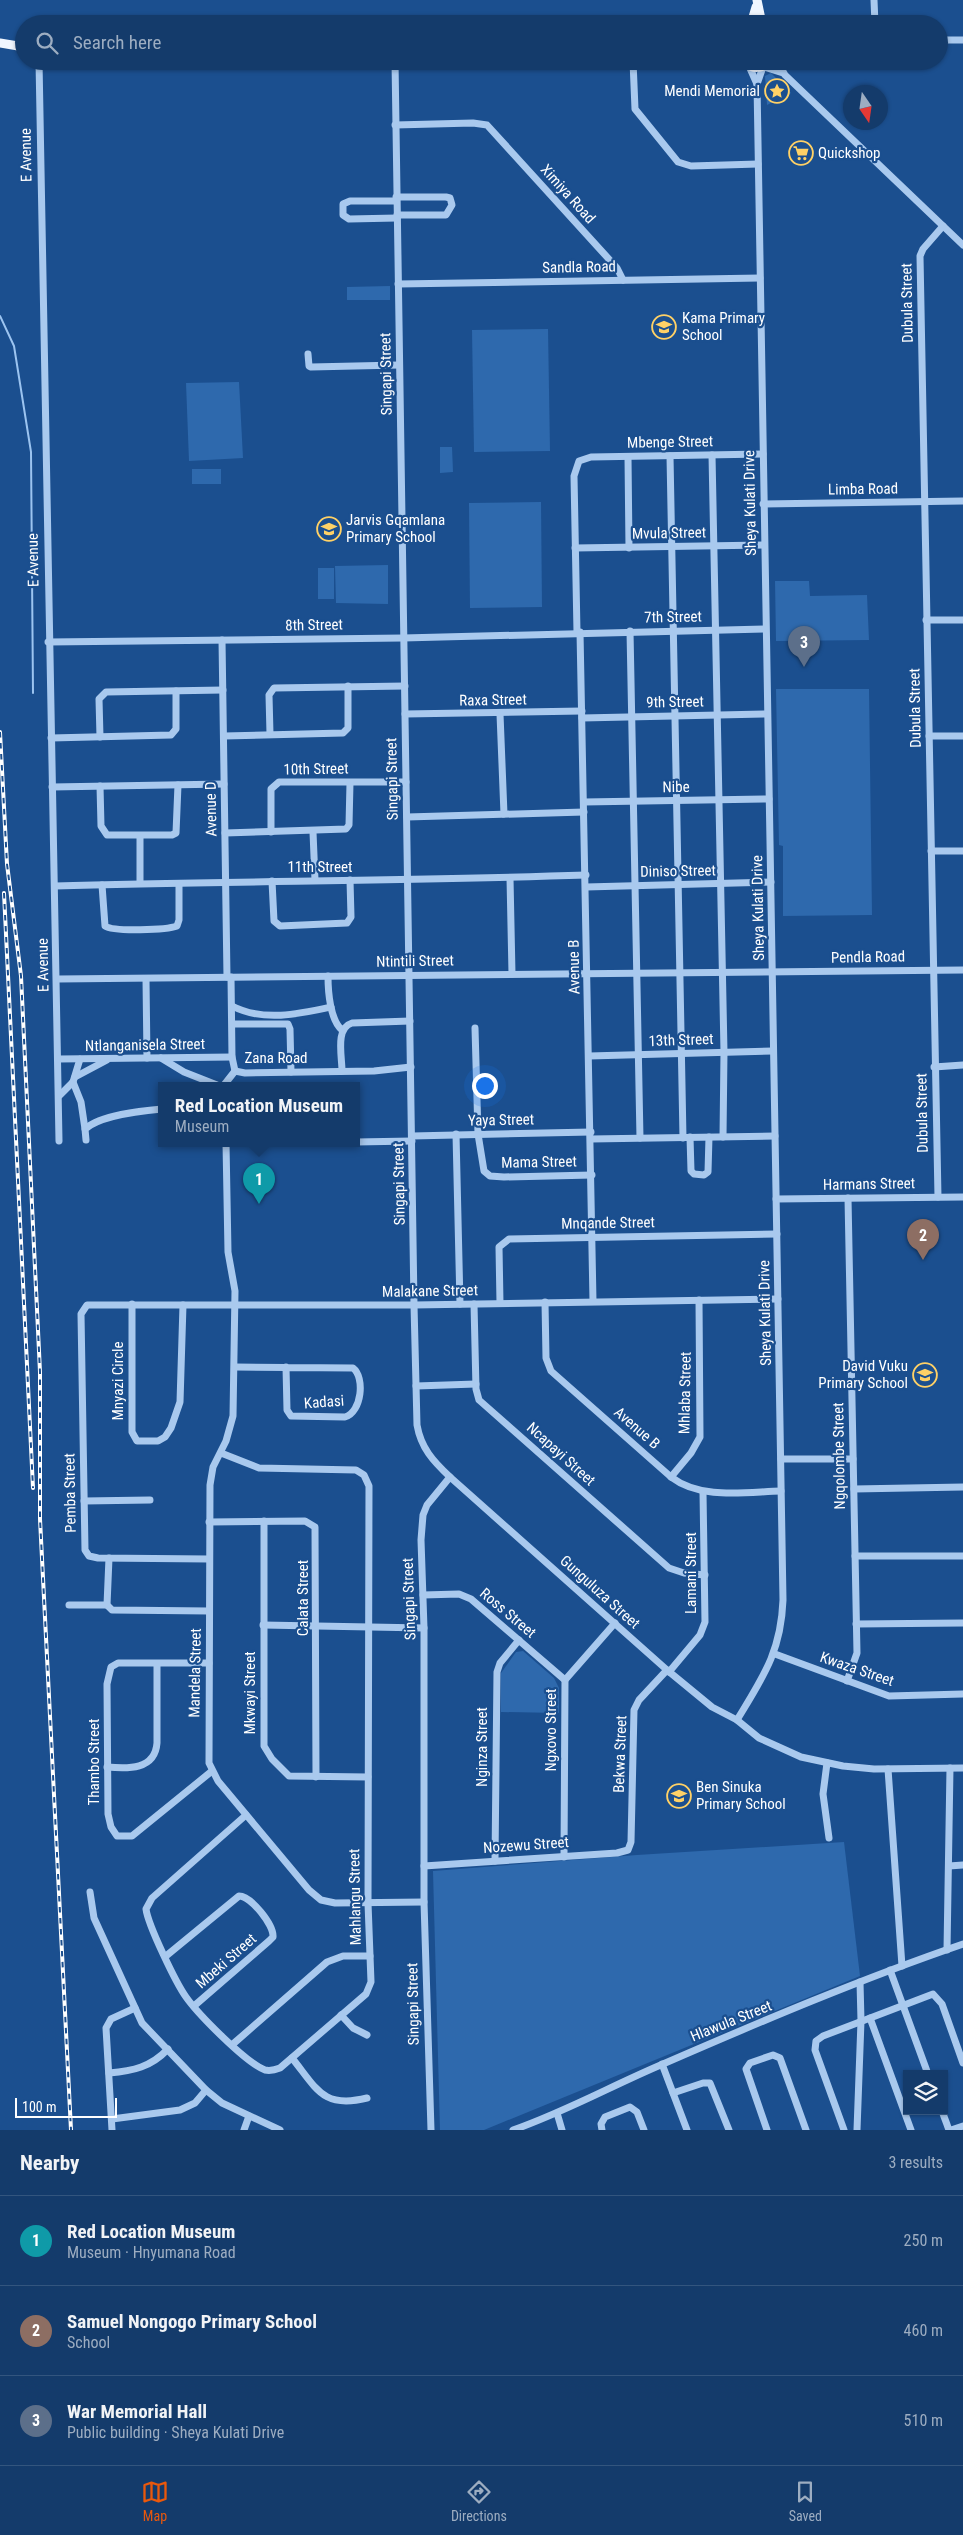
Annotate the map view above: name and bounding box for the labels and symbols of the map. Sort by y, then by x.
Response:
place icon: Mendi Memorial [764,78,790,104]
place label: Mendi Memorial [664,82,760,100]
north arrow [843,85,888,130]
street label: E Avenue [17,128,35,182]
supermarket icon: Quickshop [788,140,814,166]
place label: Quickshop [818,144,880,162]
street label: Ximiya Road [537,161,599,227]
street label: Sandla Road [542,257,616,277]
street label: Dubula Street [897,263,917,343]
place label: Kama Primary School [682,309,765,344]
school or university icon: Kama Primary School [651,314,677,340]
street label: Singapi Street [376,333,396,415]
street label: Mbenge Street [627,432,713,452]
street label: Sheya Kulati Drive [740,450,760,556]
street label: Limba Road [828,479,898,499]
place label: Jarvis Gqamlana Primary School [346,511,445,546]
school or university icon: Jarvis Gqamlana Primary School [316,516,342,542]
street label: Mvula Street [632,523,706,543]
street label: E Avenue [24,533,42,587]
street label: 7th Street [644,607,702,627]
street label: 8th Street [285,615,343,635]
pin: 3 [788,626,820,667]
street label: Dubula Street [905,668,925,748]
street label: Raxa Street [459,690,527,710]
street label: 9th Street [646,692,704,712]
street label: Singapi Street [382,738,402,820]
street label: 10th Street [283,759,349,779]
street label: Nibe [662,778,690,796]
street label: Avenue D [202,781,220,837]
street label: Sheya Kulati Drive [748,855,768,961]
street label: 11th Street [287,858,353,876]
street label: Diniso Street [640,861,716,881]
street label: E Avenue [34,938,52,992]
street label: Avenue B [565,939,583,995]
street label: Pendla Road [831,947,905,967]
street label: Ntintili Street [376,951,454,971]
street label: 13th Street [648,1030,714,1050]
street label: Ntlanganisela Street [85,1035,205,1055]
street label: Zana Road [244,1049,308,1067]
your location [472,1073,498,1099]
street label: Dubula Street [912,1073,932,1153]
street label: Yaya Street [468,1110,534,1130]
street label: Singapi Street [389,1143,409,1225]
street label: Mama Street [501,1152,577,1172]
pin: 1 [243,1163,275,1204]
street label: Harmans Street [823,1174,915,1194]
street label: Mnqande Street [561,1213,655,1233]
pin: 2 [907,1219,939,1260]
street label: Sheya Kulati Drive [755,1260,775,1366]
street label: Malakane Street [382,1281,478,1301]
street label: Mnyazi Circle [109,1341,127,1421]
street label: Mhlaba Street [675,1352,695,1434]
place label: David Vuku Primary School [818,1357,908,1392]
school or university icon: David Vuku Primary School [912,1362,938,1388]
street label: Kadasi [303,1392,345,1412]
street label: Ngqolombe Street [829,1402,849,1510]
street label: Avenue B [610,1403,664,1453]
street label: Ncapayi Street [523,1418,599,1490]
street label: Pemba Street [60,1453,80,1533]
street label: Lamani Street [682,1532,700,1614]
street label: Gunguluza Street [556,1551,644,1633]
street label: Singapi Street [399,1557,419,1641]
street label: Calata Street [294,1560,312,1636]
street label: Ross Street [476,1584,540,1642]
street label: Mandela Street [185,1628,205,1718]
street label: Kwaza Street [818,1648,896,1690]
street label: Mkwayi Street [241,1651,259,1735]
street label: Ngxovo Street [542,1689,560,1771]
street label: Nginza Street [473,1707,491,1787]
street label: Bekwa Street [610,1715,630,1793]
street label: Thambo Street [85,1718,103,1806]
place label: Ben Sinuka Primary School [696,1778,786,1813]
school or university icon: Ben Sinuka Primary School [666,1783,692,1809]
street label: Nozewu Street [483,1833,569,1857]
street label: Mahlangu Street [345,1848,365,1946]
street label: Mbeki Street [192,1930,260,1992]
street label: Singapi Street [403,1963,423,2045]
street label: Hlawula Street [688,1997,774,2045]
scale bar [15,2095,118,2118]

